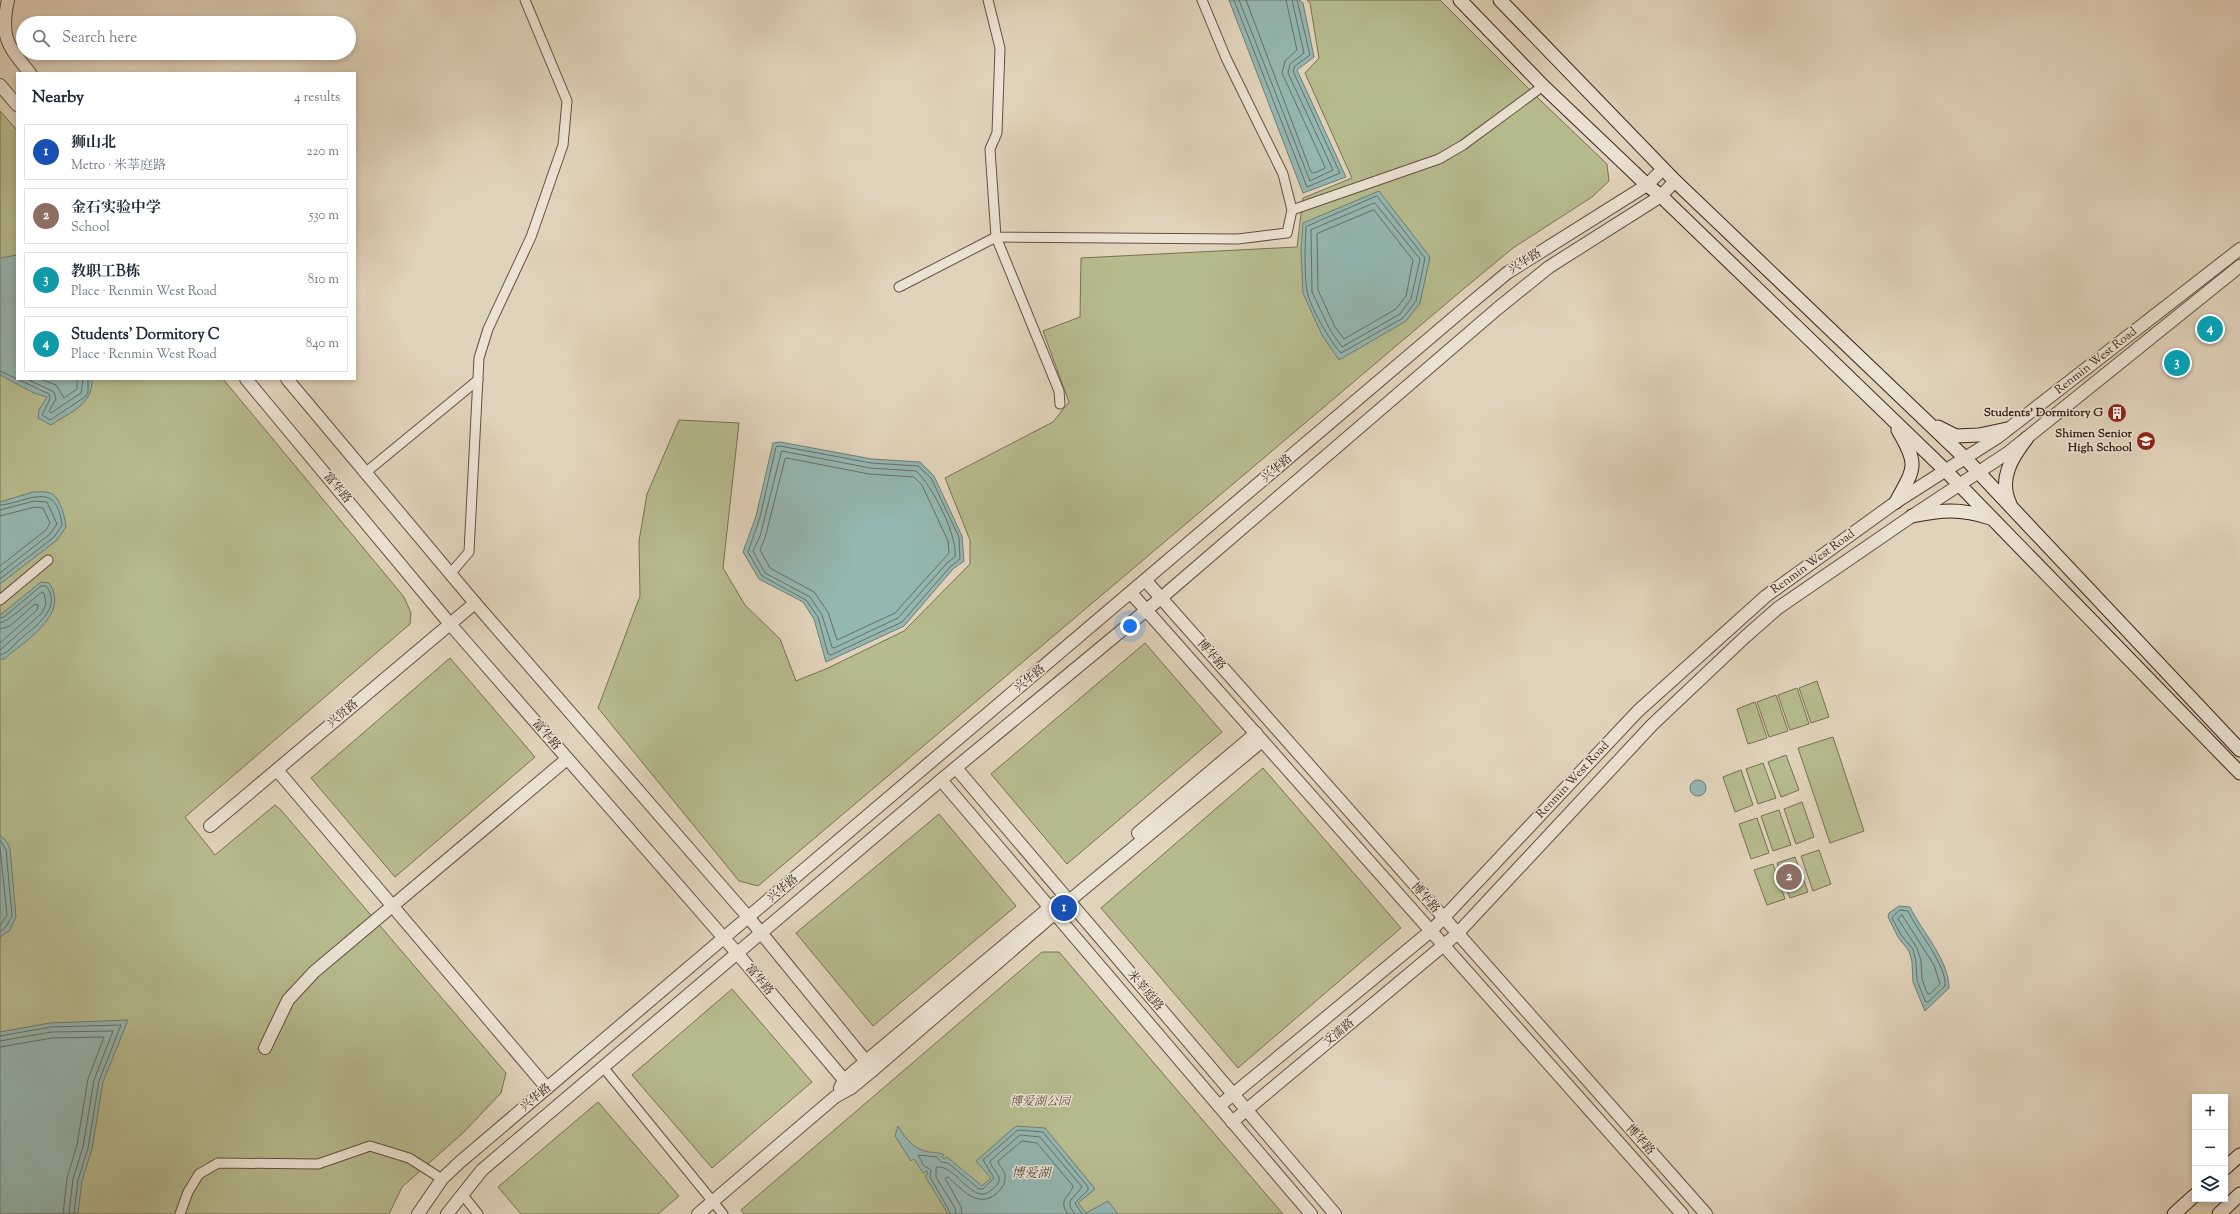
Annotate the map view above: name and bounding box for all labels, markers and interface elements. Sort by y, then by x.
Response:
search box [16,16,356,60]
icon: search [30,27,52,49]
text: Search here [62,28,137,49]
text: Nearby [32,86,84,110]
text: 4 results [294,89,340,107]
text: 狮山北 [71,133,116,154]
text: 1 [44,143,48,161]
text: 220 m [306,143,339,161]
text: Metro · 米莘庭路 [71,157,166,175]
text: 金石实验中学 [71,198,161,219]
text: 2 [43,207,49,225]
text: 530 m [309,207,339,225]
text: School [71,219,110,237]
street label: 兴华路 [1505,245,1545,279]
text: 教职工B栋 [71,262,140,283]
text: 3 [43,271,49,289]
text: 810 m [308,271,339,289]
text: Place · Renmin West Road [71,283,217,301]
pin: 4 [2197,314,2223,344]
street label: Renmin West Road [2051,323,2141,399]
text: Students' Dormitory C [71,325,220,346]
text: 4 [43,335,49,353]
text: 840 m [306,335,339,353]
text: Place · Renmin West Road [71,346,217,364]
pin: 3 [2164,348,2190,378]
building icon: Students' Dormitory G [2106,402,2128,424]
place label: Students' Dormitory G [1984,404,2103,422]
place label: Shimen Senior High School [2055,425,2133,457]
school or university icon: Shimen Senior High School [2135,430,2157,452]
street label: 兴华路 [1258,450,1296,488]
street label: 富华路 [319,468,355,508]
street label: Renmin West Road [1767,525,1859,599]
your location [1120,616,1140,636]
street label: 博华路 [1192,636,1230,674]
street label: 兴华路 [1010,661,1050,697]
street label: 兴贤路 [323,696,363,732]
street label: 富华路 [527,716,565,754]
street label: Renmin West Road [1532,737,1614,823]
pin: 2 [1776,862,1802,892]
street label: 兴华路 [763,871,803,907]
street label: 博华路 [1406,879,1444,917]
pin: 1 [1051,893,1077,923]
street label: 富华路 [741,960,777,1000]
street label: 米莘庭路 [1123,967,1167,1015]
street label: 文濡路 [1319,1015,1359,1051]
street label: 兴华路 [516,1080,556,1116]
park label: 博爱湖公园 [1010,1093,1072,1111]
map controls [2192,1094,2228,1202]
button: + [2192,1094,2228,1130]
street label: 博华路 [1621,1121,1659,1159]
button: − [2192,1130,2228,1166]
water label: 博爱湖 [1011,1165,1052,1183]
button: layers [2192,1166,2228,1202]

